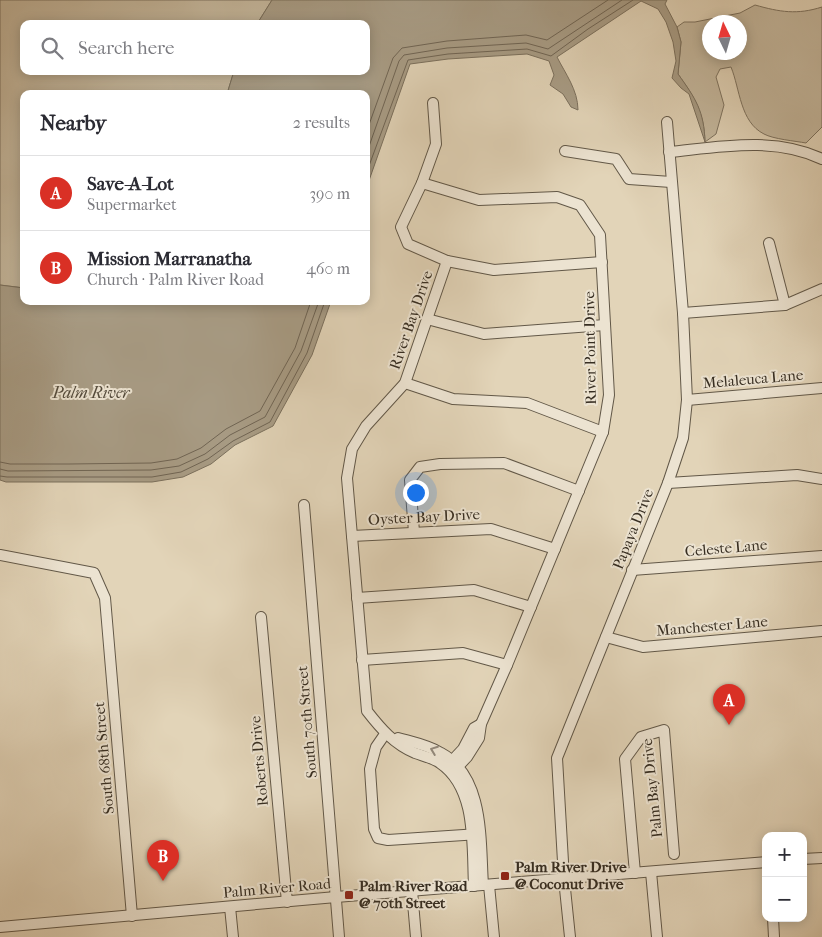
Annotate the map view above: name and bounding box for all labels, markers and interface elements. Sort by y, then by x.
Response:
north arrow [702,15,747,60]
search box [20,20,370,75]
icon: search [38,34,66,62]
text: Search here [78,37,174,59]
text: Nearby [40,111,106,135]
text: 2 results [293,113,350,132]
text: Save-A-Lot [87,173,174,195]
text: A [51,184,61,203]
text: 390 m [309,184,350,203]
text: Supermarket [87,195,177,214]
text: Mission Marranatha [87,248,251,270]
text: B [51,259,61,278]
text: 460 m [306,259,350,278]
street label: River Bay Drive [386,268,437,372]
text: Church · Palm River Road [87,270,264,289]
street label: River Point Drive [580,290,600,405]
street label: Melaleuca Lane [702,366,805,392]
water label: Palm River [52,383,131,402]
your location [403,480,429,506]
street label: Papaya Drive [609,486,658,572]
street label: Oyster Bay Drive [368,505,481,529]
street label: Celeste Lane [684,535,768,561]
street label: Manchester Lane [656,612,769,640]
street label: South 70th Street [293,664,321,779]
pin: A [713,684,745,725]
street label: South 68th Street [90,700,118,815]
street label: Roberts Drive [246,714,272,807]
street label: Palm Bay Drive [638,737,666,839]
one-way arrow [430,746,439,756]
map controls [762,832,807,922]
button: + [762,832,807,877]
pin: B [147,840,179,881]
place label: Palm River Drive @ Coconut Drive [515,858,627,893]
marker: Palm River Drive @ Coconut Drive [499,870,511,882]
street label: Palm River Road [222,874,333,902]
place label: Palm River Road @ 70th Street [359,877,468,912]
button: − [762,877,807,922]
marker: Palm River Road @ 70th Street [343,889,355,901]

